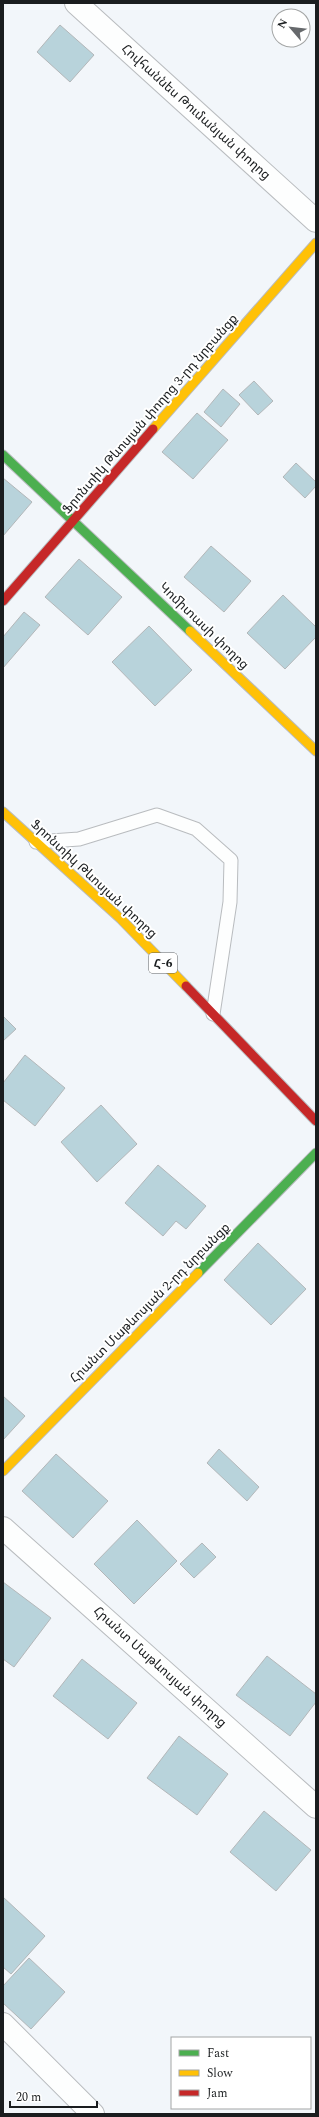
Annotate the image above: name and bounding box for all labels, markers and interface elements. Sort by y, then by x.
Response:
north arrow [271,8,311,48]
text: N [273,16,292,31]
street label: Հովհաննես Թումանյան փողոց [117,39,275,185]
street label: Ֆրոնտիկ Թևոսյան փողոց 3-րդ նրբանցք [57,310,243,518]
street label: Կոմիտասի փողոց [154,578,254,674]
street label: Ֆրոնտիկ Թևոսյան փողոց [26,815,162,943]
road number: Հ-6 [149,953,177,973]
street label: Հրանտ Մաթևոսյան 2-րդ նրբանցք [65,1218,235,1388]
street label: Հրանտ Մաթևոսյան փողոց [89,1602,231,1732]
legend [171,2037,311,2109]
text: Fast [207,2044,229,2063]
text: Slow [207,2064,233,2083]
scale bar [10,2083,97,2109]
text: Jam [207,2084,228,2103]
text: 20 m [16,2088,41,2107]

